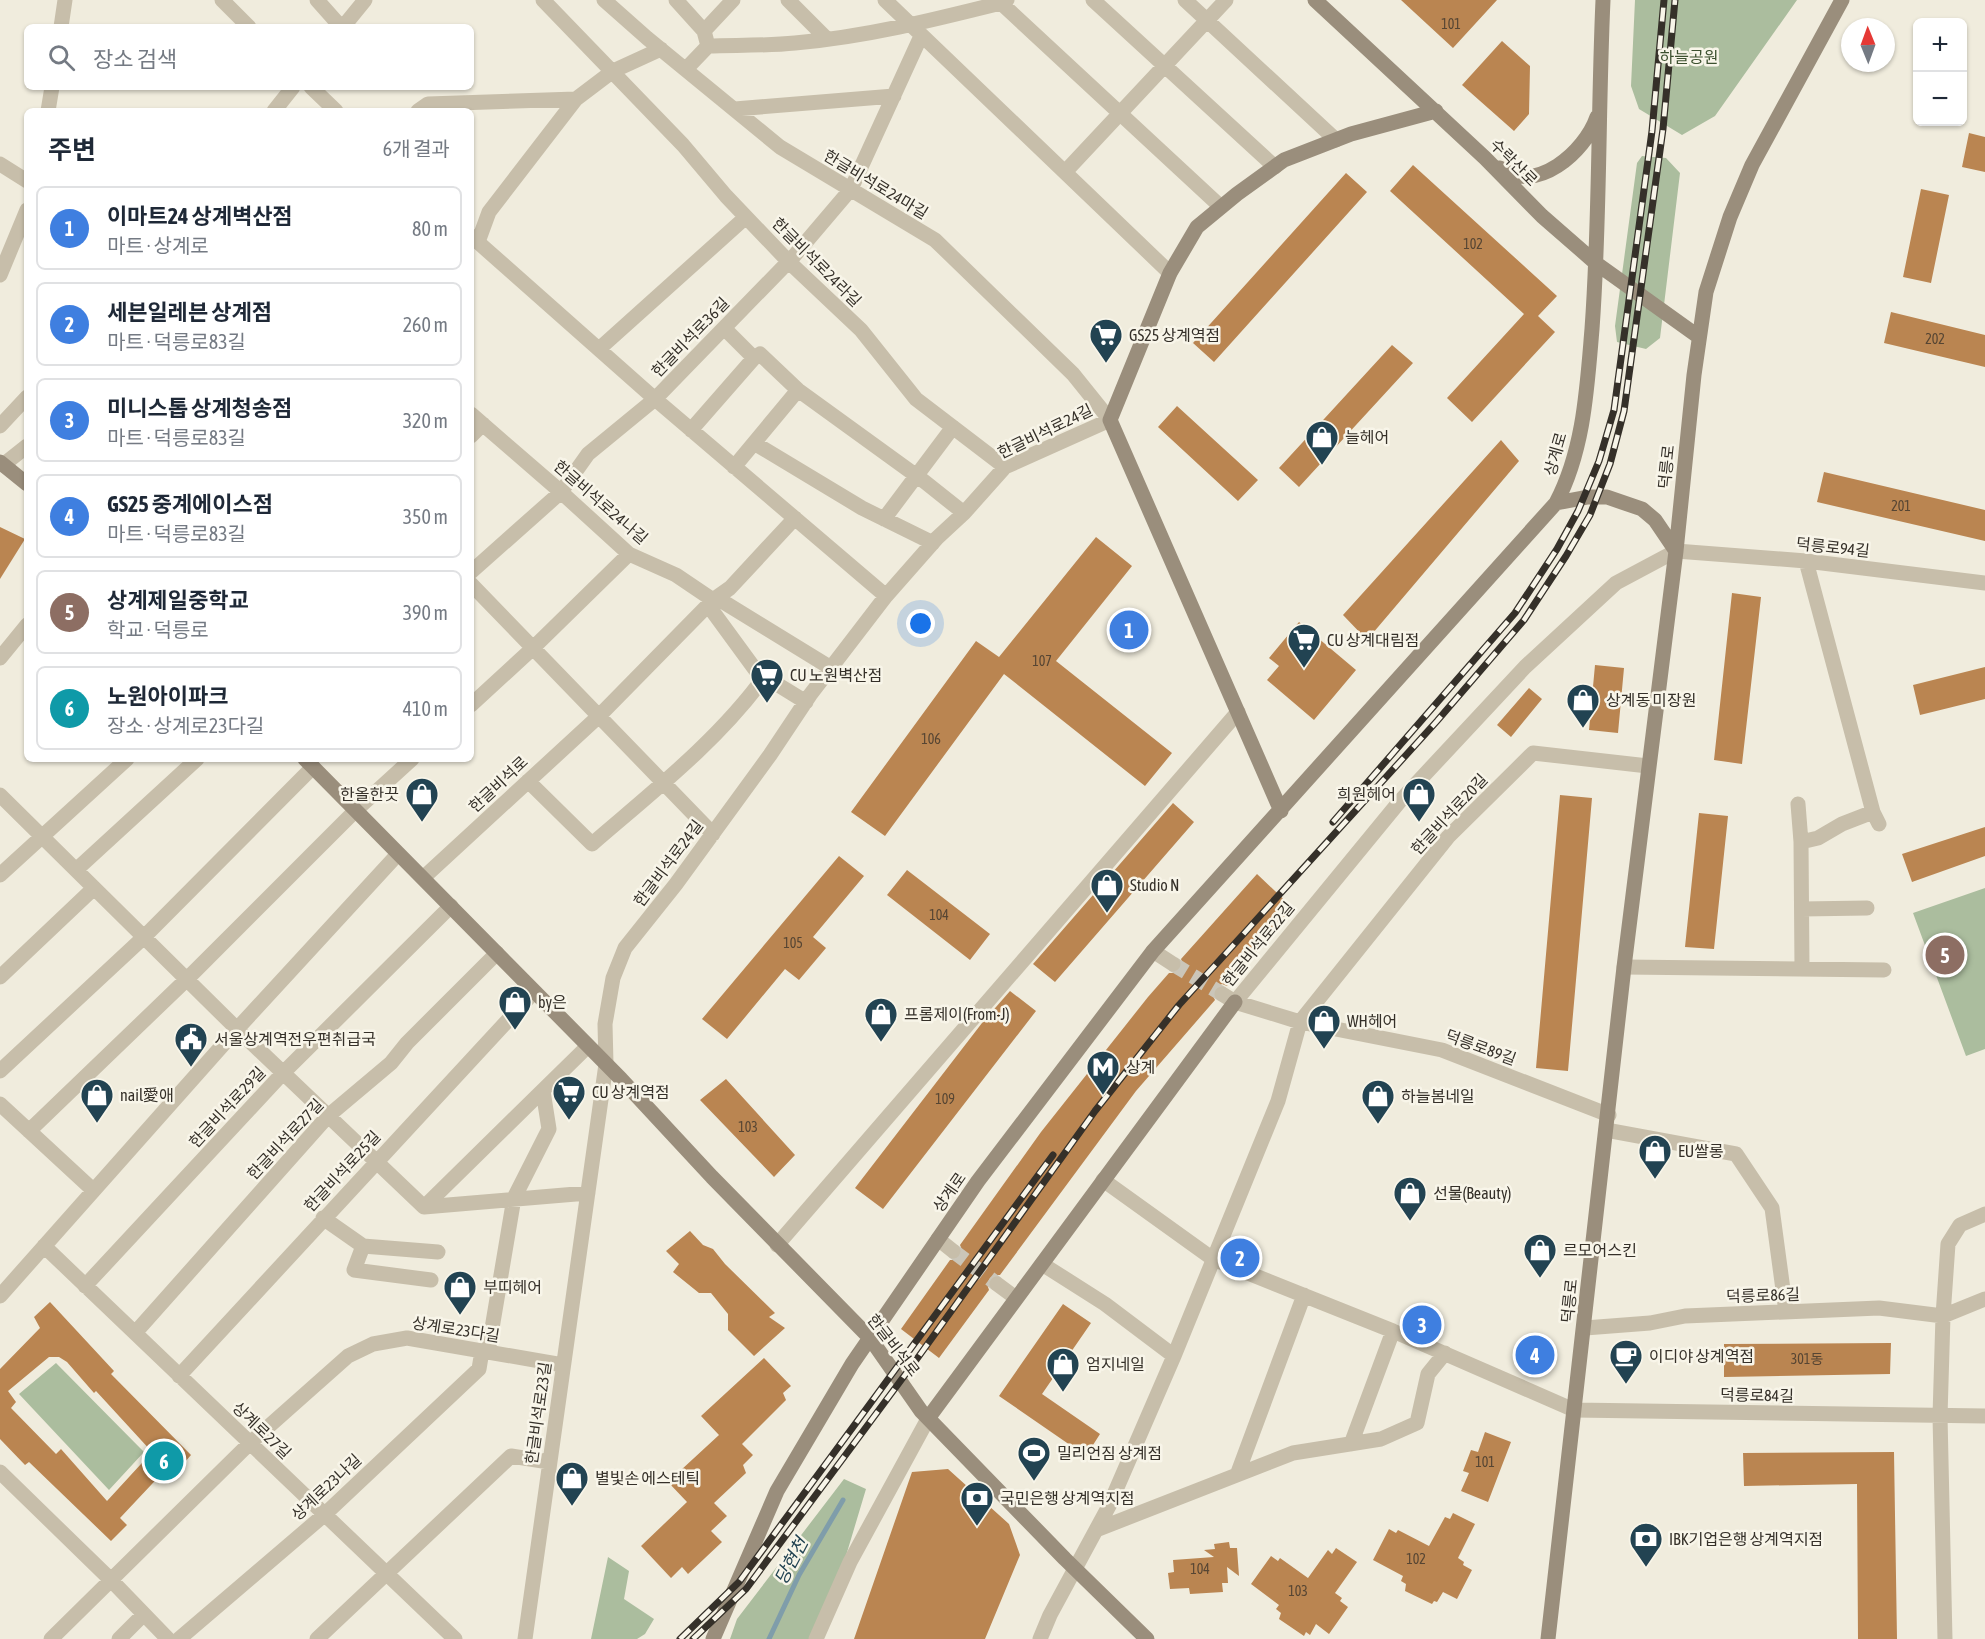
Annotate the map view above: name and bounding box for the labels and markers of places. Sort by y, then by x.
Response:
supermarket icon: GS25 상계역점 [1088,317,1124,364]
place label: GS25 상계역점 [1129,326,1220,344]
shop icon: 늘헤어 [1304,419,1340,466]
place label: 늘헤어 [1345,428,1389,446]
pin: 1 [1110,608,1148,652]
supermarket icon: CU 상계대림점 [1286,622,1322,669]
place label: CU 상계대림점 [1327,631,1419,649]
supermarket icon: CU 노원벽산점 [749,657,785,704]
place label: CU 노원벽산점 [790,666,882,684]
shop icon: 상계동 미장원 [1565,682,1601,729]
place label: 상계동 미장원 [1606,691,1697,709]
shop icon: 한올한끗 [404,776,440,823]
shop icon: 희원헤어 [1401,776,1437,823]
place label: 한올한끗 [340,785,399,803]
place label: 희원헤어 [1337,785,1396,803]
shop icon: Studio N [1089,867,1125,914]
place label: Studio N [1130,876,1179,894]
pin: 5 [1926,932,1964,978]
shop icon: by은 [497,984,533,1031]
place label: by은 [538,993,567,1012]
shop icon: 프롬제이(From-J) [863,996,899,1043]
shop icon: WH헤어 [1306,1003,1342,1050]
place label: 프롬제이(From-J) [904,1005,1010,1024]
place label: WH헤어 [1347,1012,1397,1030]
public building icon: 서울상계역전우편취급국 [173,1021,209,1068]
place label: 서울상계역전우편취급국 [214,1030,376,1048]
metro station icon: 상계 [1085,1049,1121,1096]
place label: 상계 [1126,1058,1155,1076]
supermarket icon: CU 상계역점 [551,1074,587,1121]
shop icon: nail愛애 [79,1077,115,1124]
shop icon: 하늘봄네일 [1360,1078,1396,1125]
place label: CU 상계역점 [592,1083,670,1101]
place label: nail愛애 [120,1086,174,1104]
place label: 하늘봄네일 [1401,1087,1475,1105]
shop icon: EU쌀롱 [1637,1133,1673,1180]
place label: EU쌀롱 [1678,1142,1724,1160]
shop icon: 선물(Beauty) [1392,1175,1428,1222]
place label: 선물(Beauty) [1433,1184,1511,1203]
shop icon: 르모어스킨 [1522,1232,1558,1279]
pin: 2 [1220,1236,1260,1280]
place label: 르모어스킨 [1563,1241,1637,1259]
shop icon: 부띠헤어 [442,1269,478,1316]
place label: 부띠헤어 [483,1278,542,1296]
pin: 3 [1402,1302,1442,1348]
pin: 4 [1516,1332,1555,1378]
cafe icon: 이디야 상계역점 [1608,1338,1644,1385]
shop icon: 엄지네일 [1045,1346,1081,1393]
place label: 이디야 상계역점 [1649,1347,1754,1365]
place label: 엄지네일 [1086,1355,1145,1373]
sports icon: 밀리언짐 상계점 [1016,1435,1052,1482]
pin: 6 [144,1438,184,1484]
place label: 밀리언짐 상계점 [1057,1444,1162,1462]
shop icon: 별빛손 에스테틱 [554,1460,590,1507]
place label: 별빛손 에스테틱 [595,1469,700,1487]
bank icon: 국민은행 상계역지점 [959,1480,995,1527]
place label: 국민은행 상계역지점 [1000,1489,1135,1507]
bank icon: IBK기업은행 상계역지점 [1628,1521,1664,1568]
place label: IBK기업은행 상계역지점 [1669,1530,1823,1548]

